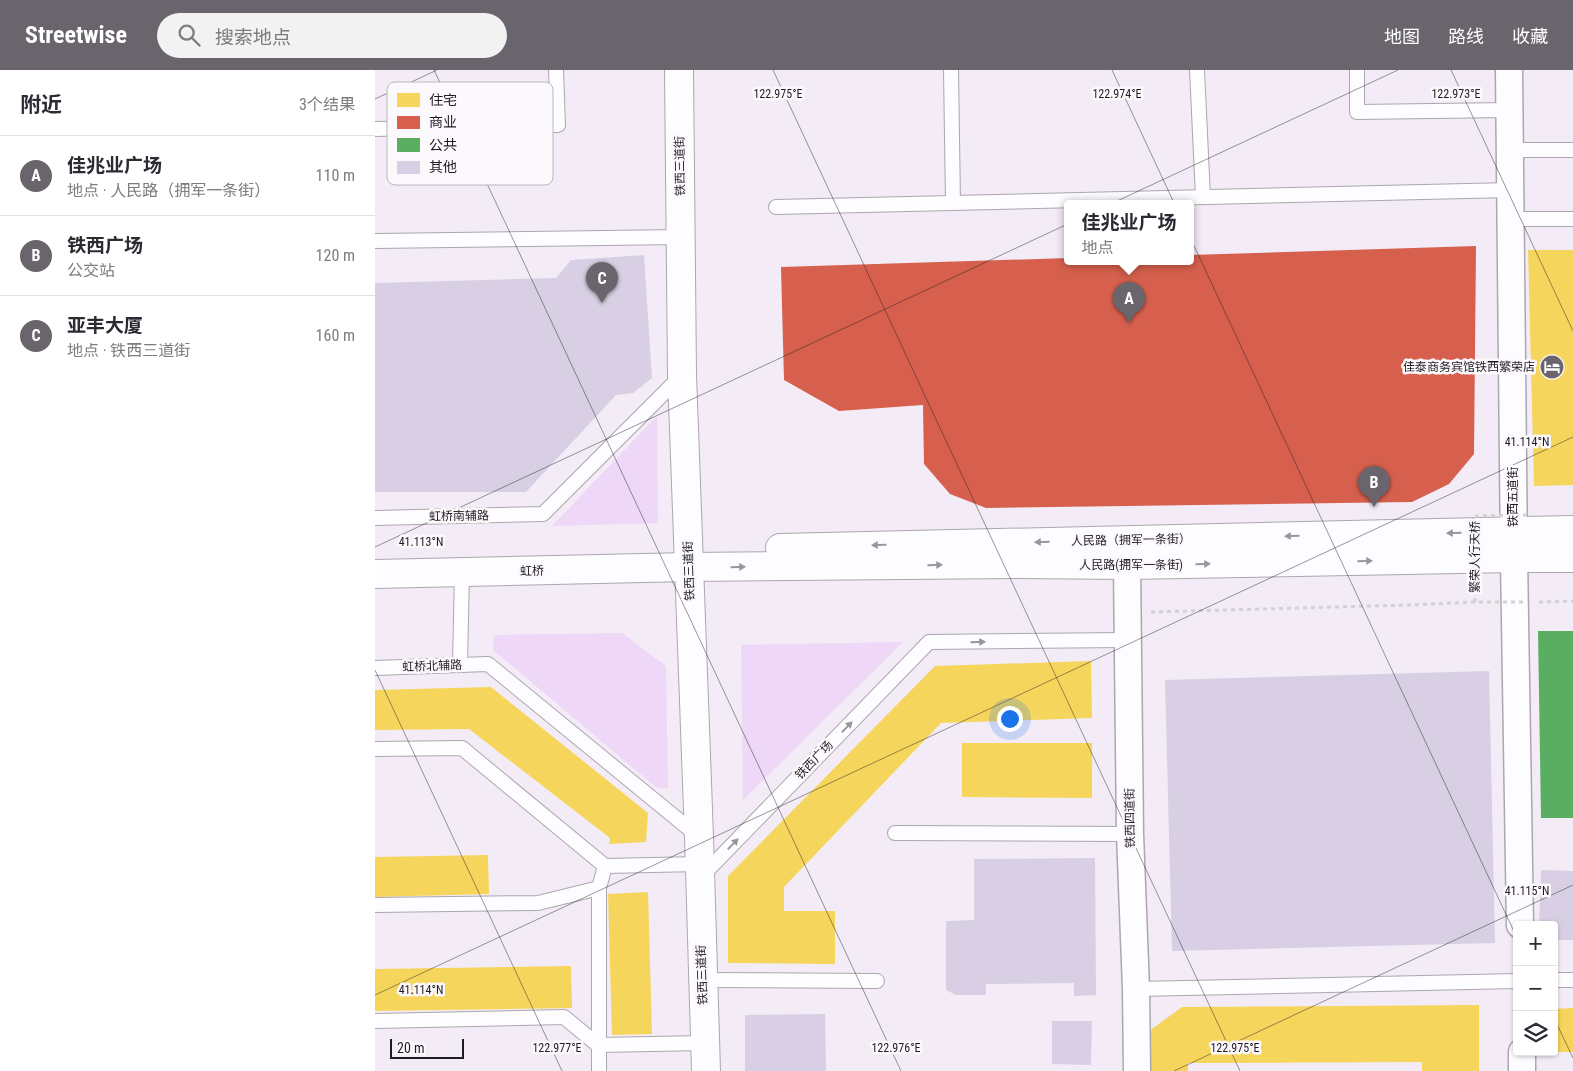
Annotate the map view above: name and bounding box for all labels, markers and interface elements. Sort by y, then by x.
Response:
search box [157,13,507,58]
text: Streetwise [25,21,127,49]
icon: search [175,21,203,49]
text: 搜索地点 [215,26,291,49]
text: 地图 [1384,26,1420,47]
text: 路线 [1448,26,1484,47]
text: 收藏 [1512,26,1548,47]
legend [387,82,553,185]
text: 122.975°E [753,87,803,101]
text: 122.974°E [1092,87,1142,101]
text: 122.973°E [1431,87,1481,101]
text: 住宅 [429,92,457,108]
text: 附近 [20,93,62,117]
text: 3个结果 [299,95,355,114]
text: 商业 [429,114,457,130]
street label: 铁西三道街 [672,136,688,196]
text: 公共 [429,137,457,153]
text: 佳兆业广场 [67,154,162,177]
text: 其他 [429,159,457,175]
text: A [31,166,41,185]
text: 110 m [316,166,355,185]
text: 地点 · 人民路（拥军一条街） [67,181,270,200]
popup [1064,200,1194,265]
text: 佳兆业广场 [1081,211,1177,234]
text: 铁西广场 [67,234,143,257]
text: 地点 [1081,238,1114,257]
text: B [32,246,40,265]
text: 120 m [316,246,355,265]
text: 公交站 [67,261,115,280]
pin: C [586,262,618,303]
pin: A [1113,282,1145,323]
text: 亚丰大厦 [67,314,143,337]
text: C [31,326,41,345]
text: 160 m [316,326,355,345]
text: 地点 · 铁西三道街 [67,341,190,360]
hotel icon: 佳泰商务宾馆铁西繁荣店 [1539,354,1565,380]
place label: 佳泰商务宾馆铁西繁荣店 [1403,360,1535,374]
text: 41.114°N [1505,435,1549,449]
pin: B [1358,466,1390,507]
street label: 铁西五道街 [1506,467,1520,527]
street label: 虹桥南辅路 [429,508,489,524]
street label: 繁荣人行天桥 [1468,521,1482,593]
one-way arrow [1446,529,1462,537]
street label: 人民路（拥军一条街） [1071,532,1191,548]
one-way arrow [1284,532,1300,540]
text: 41.113°N [399,535,443,549]
one-way arrow [1034,538,1050,546]
street label: 铁西三道街 [681,541,697,601]
one-way arrow [871,542,887,550]
one-way arrow [1358,557,1374,565]
street label: 人民路(拥军一条街) [1079,558,1183,572]
one-way arrow [1195,560,1211,568]
one-way arrow [928,561,944,569]
one-way arrow [730,563,746,571]
street label: 虹桥 [520,564,544,578]
one-way arrow [970,638,986,646]
street label: 虹桥北辅路 [402,658,462,674]
your location [997,706,1023,732]
one-way arrow [841,721,853,733]
street label: 铁西广场 [792,738,836,782]
street label: 铁西四道街 [1122,788,1138,848]
one-way arrow [727,838,739,850]
text: 41.115°N [1505,884,1549,898]
map controls [1513,921,1558,1056]
button: + [1513,921,1558,966]
street label: 铁西三道街 [694,945,710,1005]
button: − [1513,966,1558,1011]
text: 41.114°N [399,983,443,997]
button: layers [1513,1011,1558,1056]
scale bar [390,1036,464,1059]
text: 20 m [397,1040,425,1056]
text: 122.977°E [532,1041,582,1055]
text: 122.976°E [871,1041,921,1055]
text: 122.975°E [1210,1041,1260,1055]

